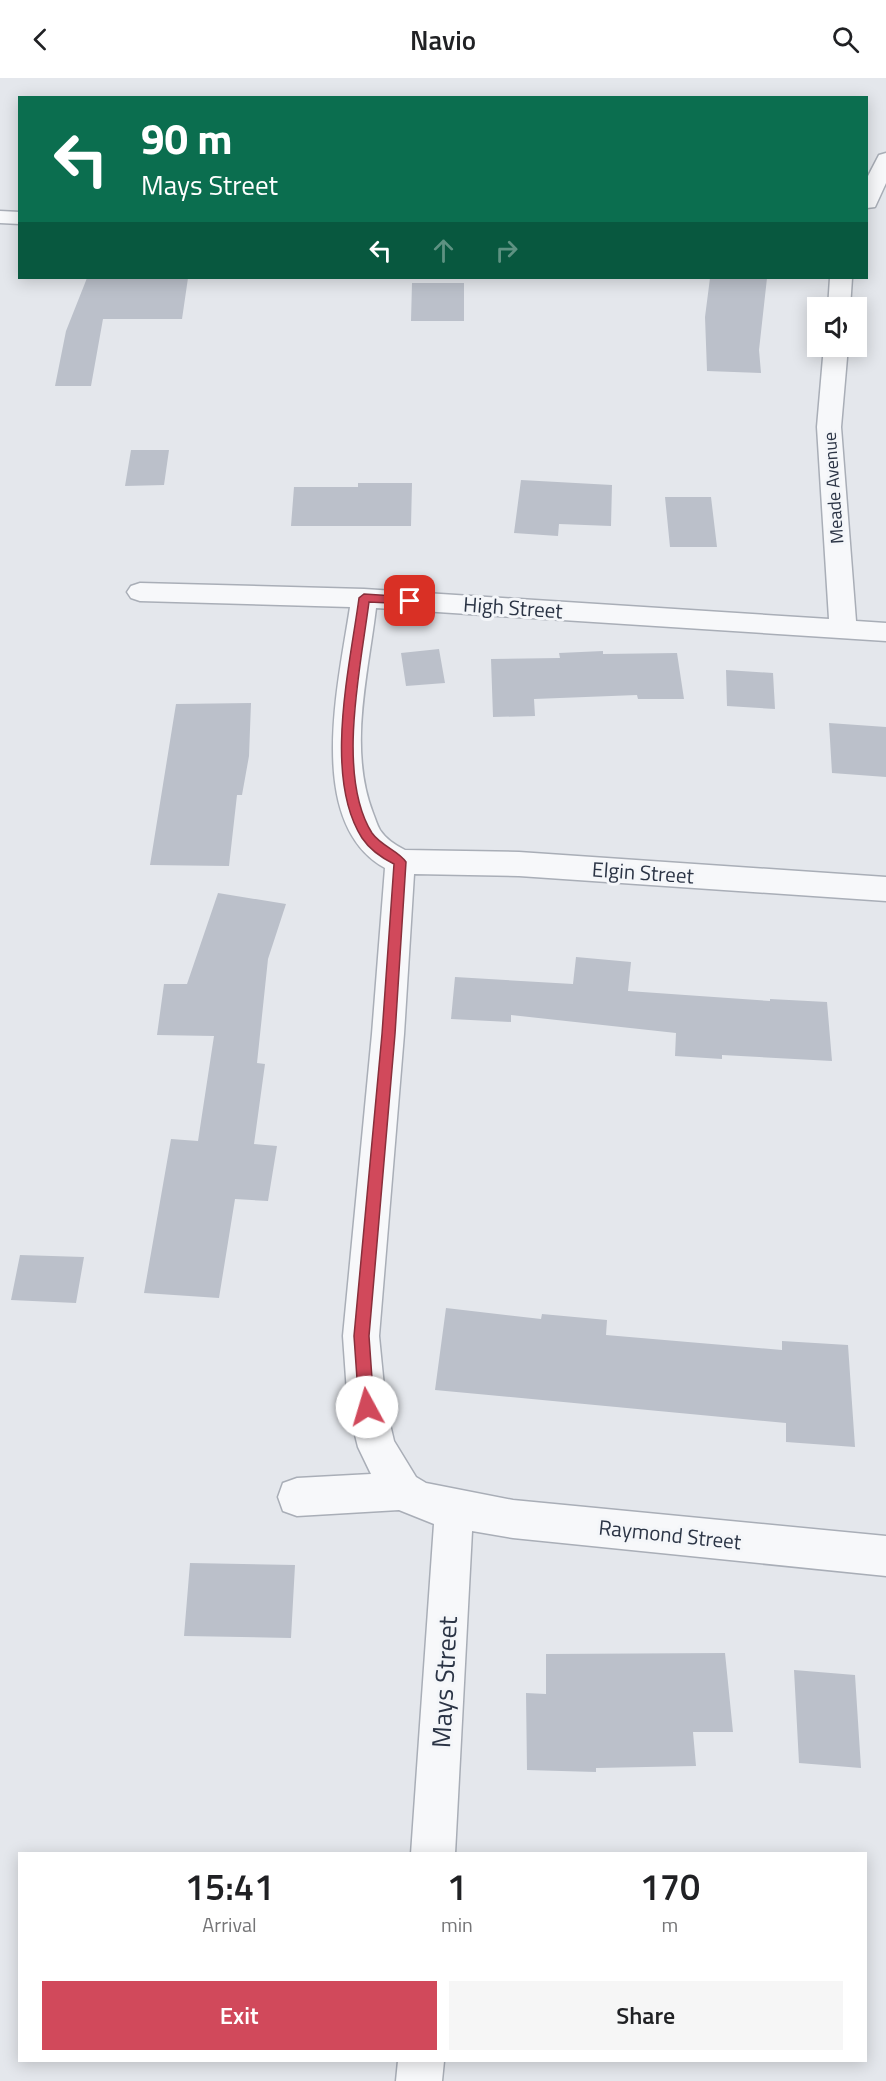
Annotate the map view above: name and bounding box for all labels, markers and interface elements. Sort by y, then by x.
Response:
text: Navio [410,19,476,60]
icon: back [24,23,57,56]
icon: search [829,23,862,56]
text: 90 m [141,106,233,170]
icon: left [42,120,120,198]
text: Mays Street [141,164,278,205]
icon: left [364,234,397,267]
icon: ahead [427,234,460,267]
icon: right [490,234,523,267]
map controls [807,297,867,357]
button: sound [807,297,867,357]
street label: Meade Avenue [816,431,850,545]
pin [384,575,435,626]
icon: arrive [393,584,426,617]
street label: High Street [462,588,564,626]
street label: Elgin Street [591,852,696,892]
position arrow [335,1375,399,1439]
street label: Raymond Street [597,1511,744,1557]
street label: Mays Street [421,1615,467,1749]
text: 15:41 [185,1859,274,1914]
text: 1 [447,1859,467,1914]
text: 170 [640,1859,700,1914]
text: Arrival [202,1909,257,1940]
text: min [441,1909,473,1940]
text: m [662,1909,678,1940]
button: Exit [42,1981,437,2050]
button: Share [449,1981,843,2050]

